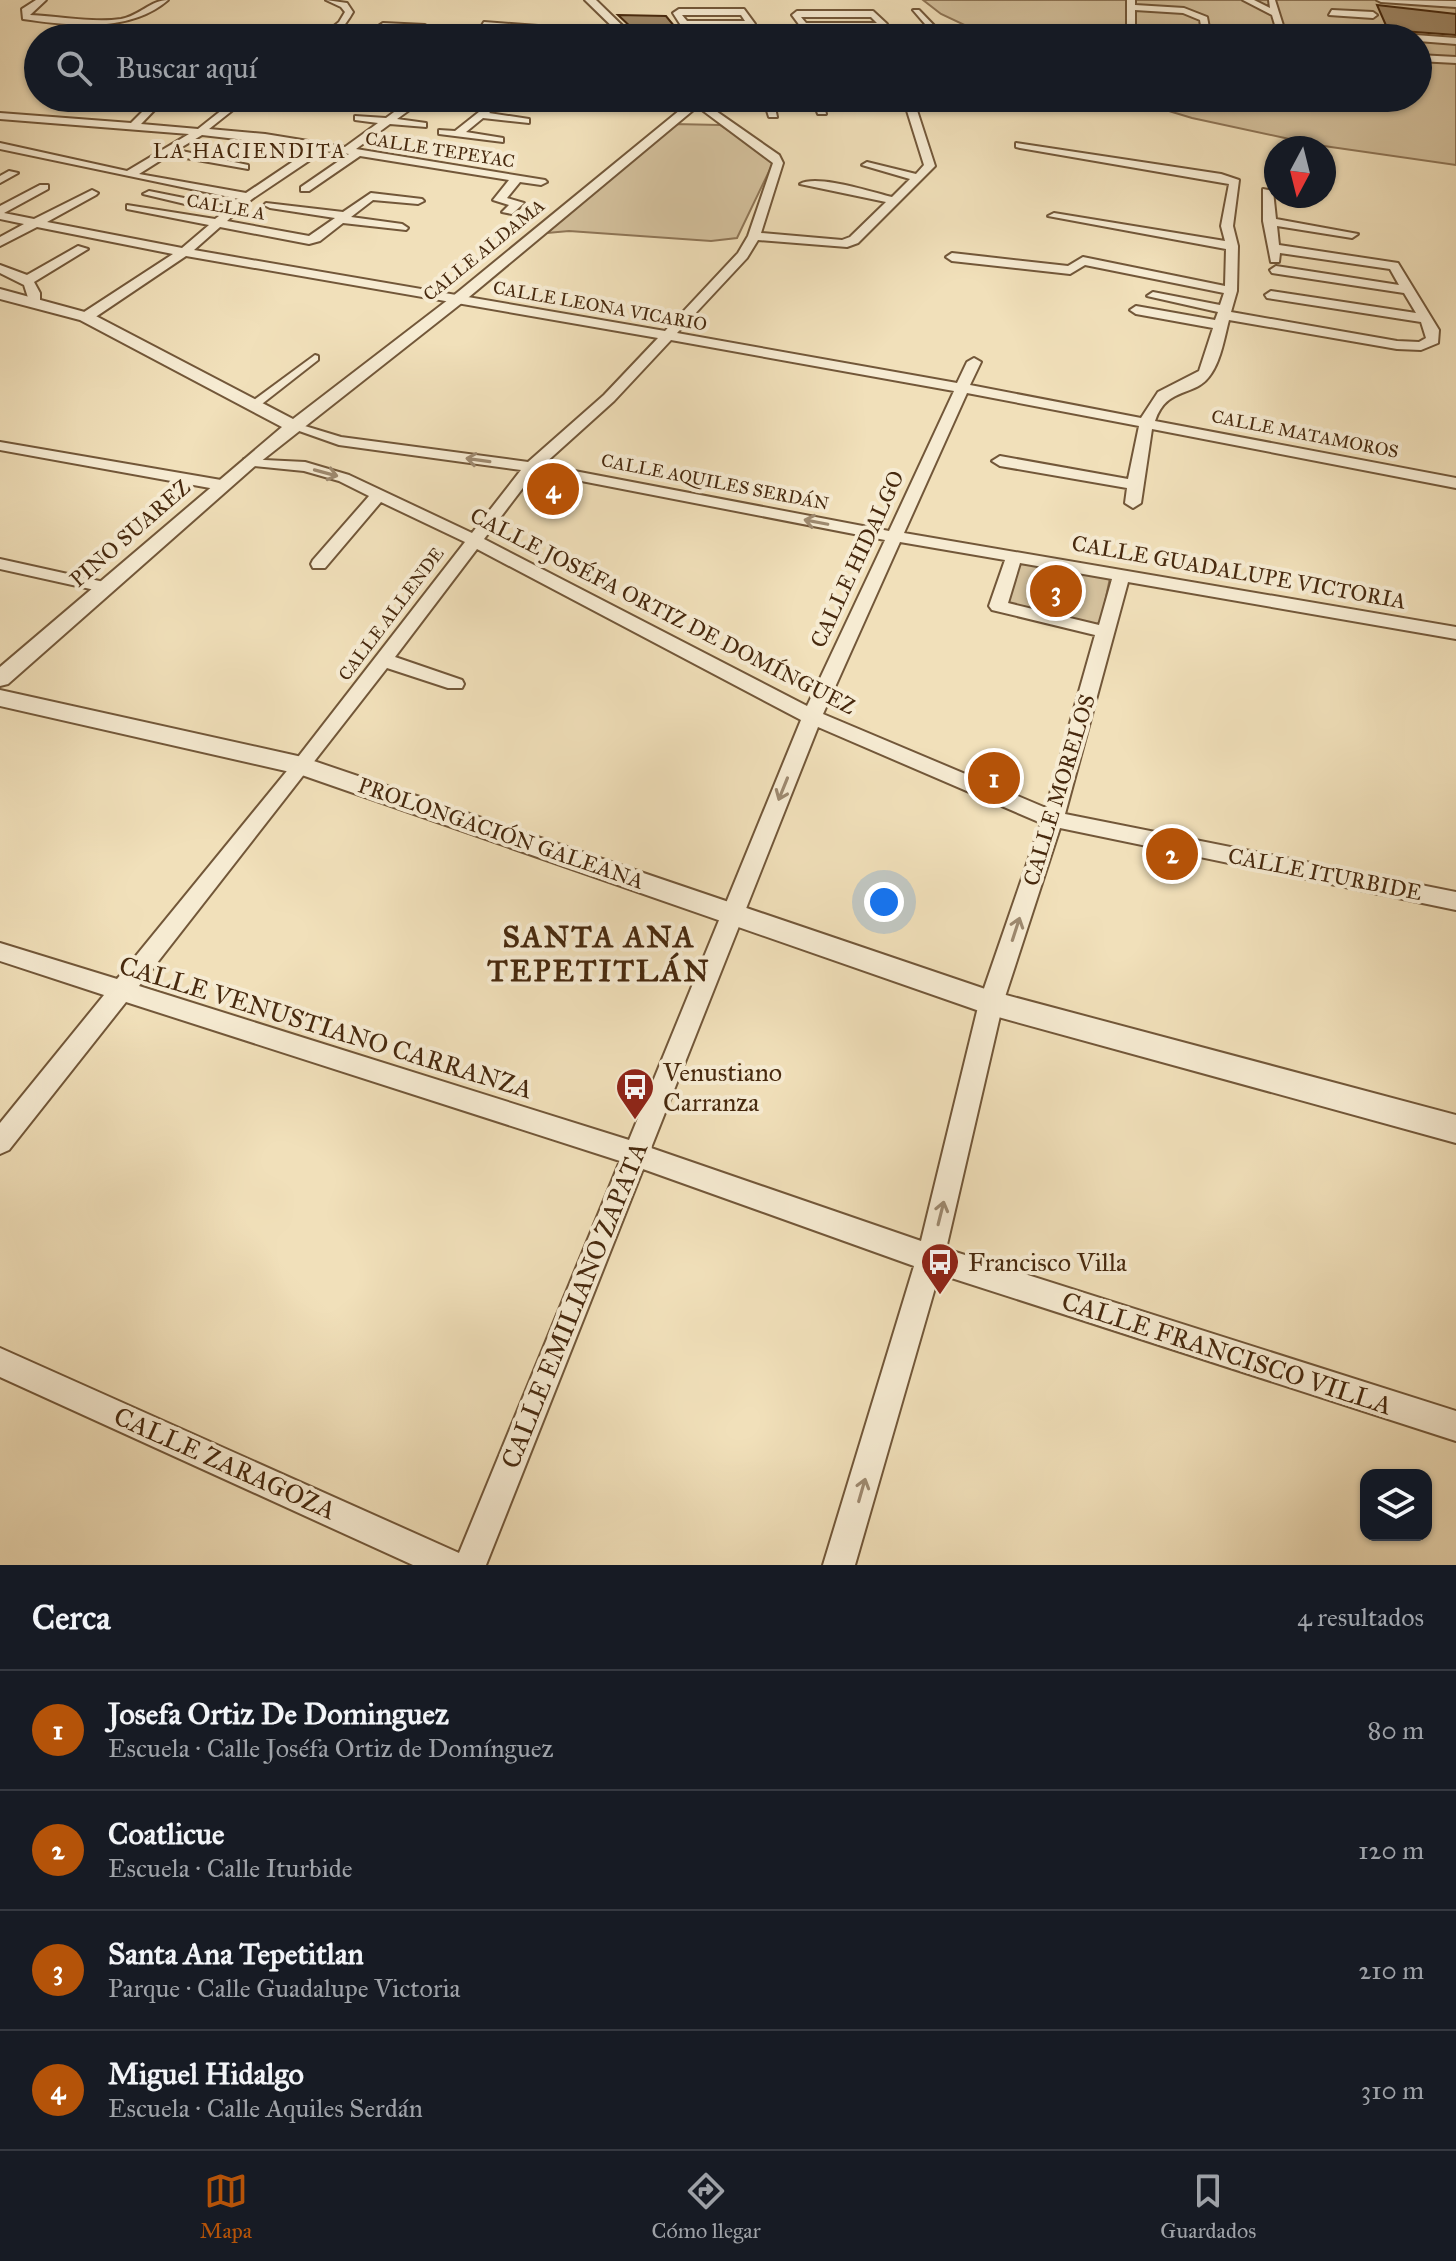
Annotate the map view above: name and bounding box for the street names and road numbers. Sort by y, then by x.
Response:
street label: CALLE TEPEYAC [364,127,516,173]
street label: CALLE A [185,189,267,225]
street label: CALLE ALDAMA [419,194,549,306]
street label: CALLE LEONA VICARIO [491,276,709,336]
street label: CALLE MATAMOROS [1209,405,1401,463]
street label: CALLE AQUILES SERDÁN [599,447,831,515]
street label: CALLE HIDALGO [804,466,910,652]
street label: PINO SUAREZ [64,473,196,593]
street label: CALLE JOSÉFA ORTIZ DE DOMÍNGUEZ [466,502,860,721]
street label: CALLE GUADALUPE VICTORIA [1070,529,1409,615]
street label: CALLE ALLENDE [334,543,448,685]
street label: CALLE MORELOS [1017,691,1101,889]
street label: PROLONGACIÓN GALEANA [354,771,648,895]
street label: CALLE ITURBIDE [1226,842,1424,906]
street label: CALLE VENUSTIANO CARRANZA [115,949,537,1105]
street label: CALLE EMILIANO ZAPATA [494,1137,654,1473]
street label: CALLE FRANCISCO VILLA [1058,1284,1397,1422]
street label: CALLE ZARAGOZA [109,1400,341,1526]

